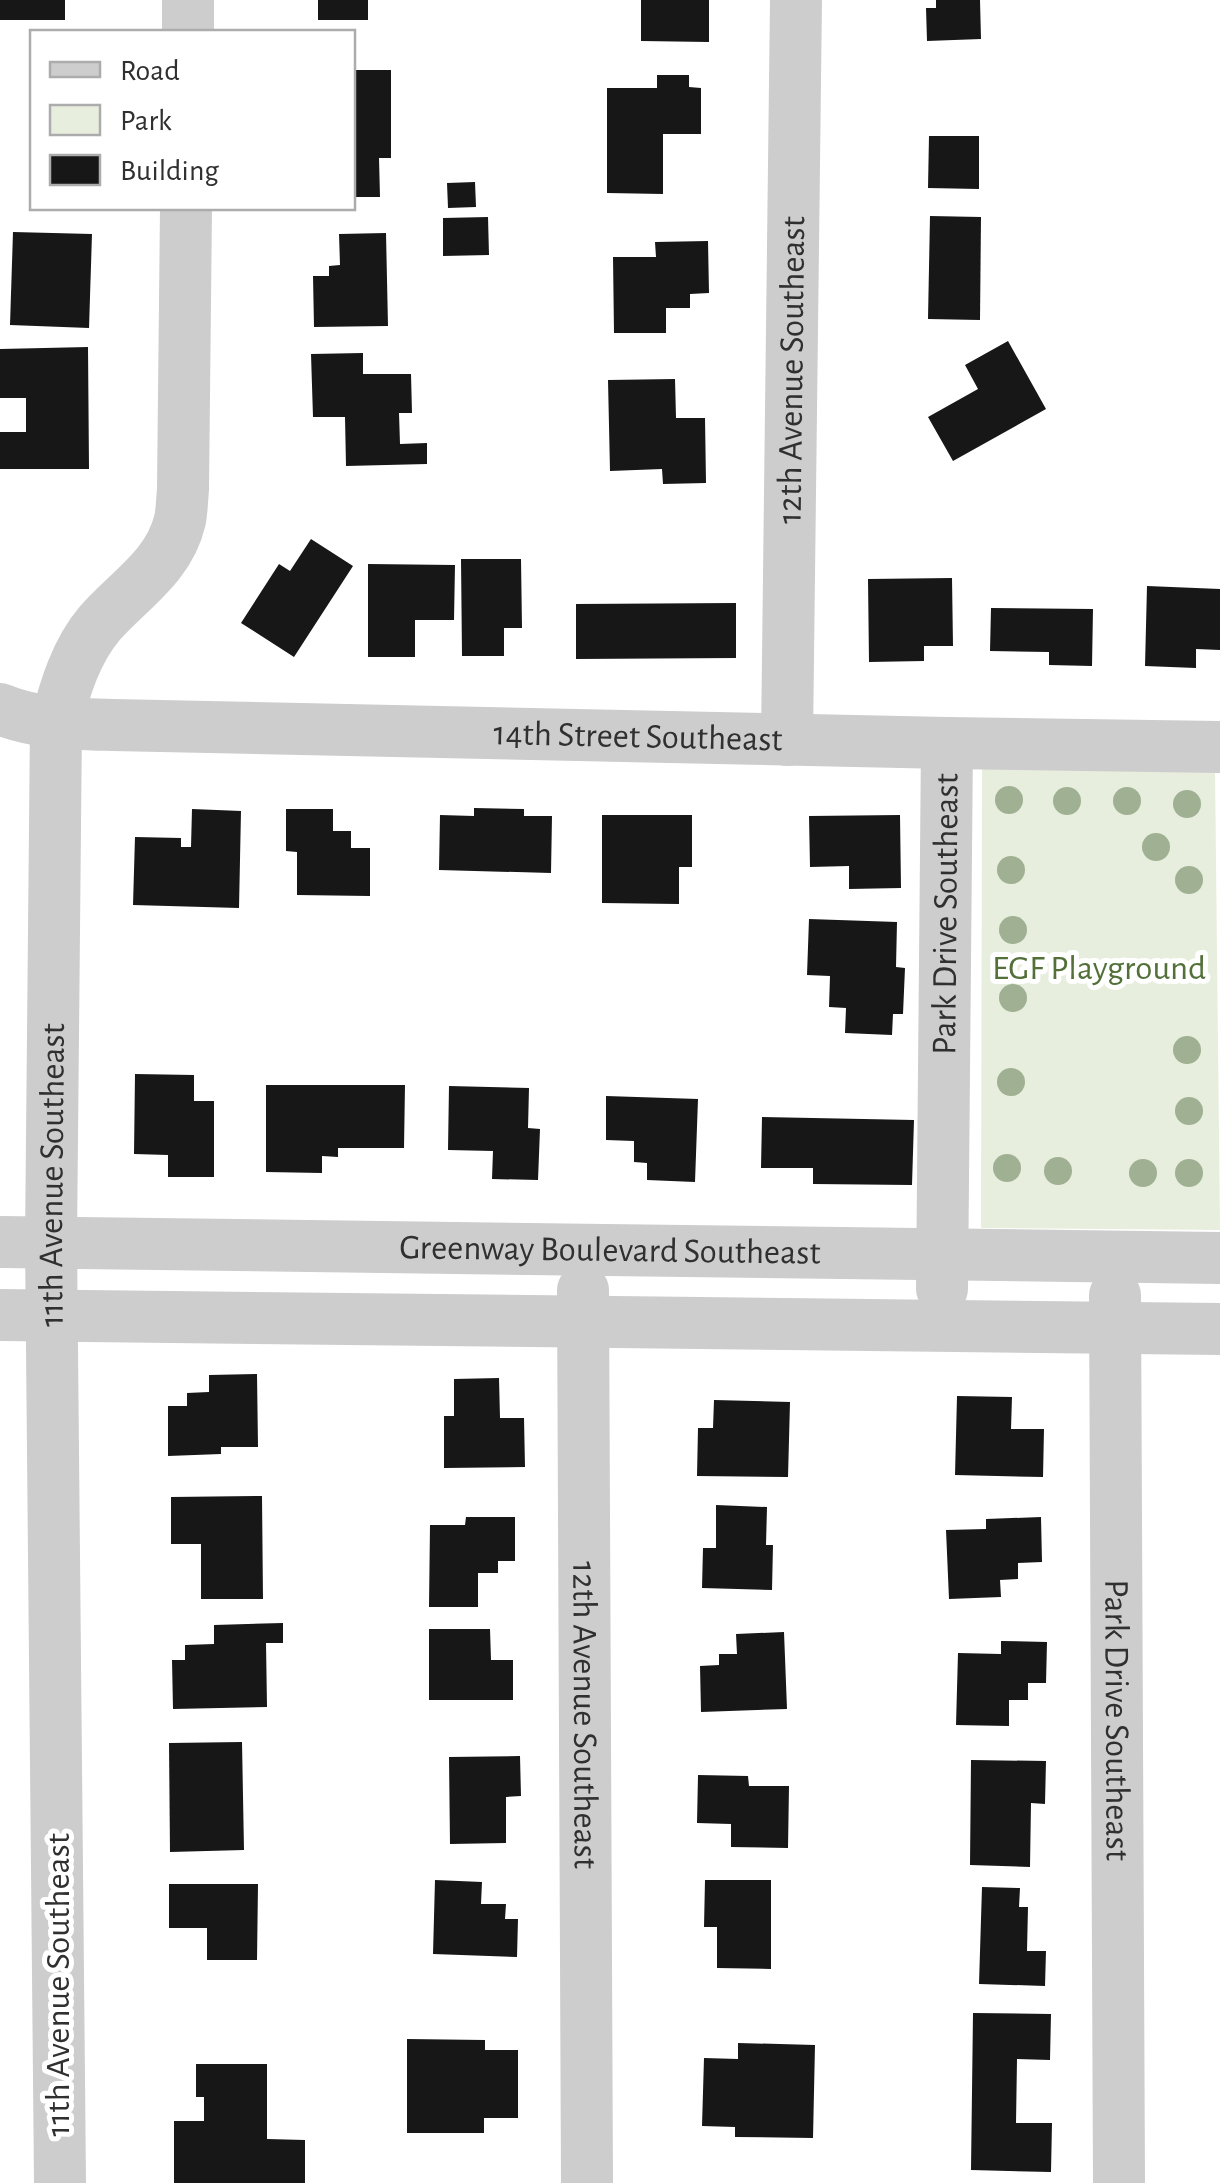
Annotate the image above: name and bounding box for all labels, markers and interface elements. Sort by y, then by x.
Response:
legend [30,30,355,210]
text: Road [120,56,180,86]
text: Park [120,106,172,136]
text: Building [120,156,219,186]
street label: 12th Avenue Southeast [772,216,811,524]
street label: 14th Street Southeast [493,716,783,757]
street label: Park Drive Southeast [927,773,964,1055]
park label: EGF Playground [992,951,1206,986]
street label: 11th Avenue Southeast [33,1023,71,1327]
street label: Greenway Boulevard Southeast [399,1230,821,1270]
street label: 12th Avenue Southeast [567,1561,603,1869]
street label: Park Drive Southeast [1099,1579,1135,1861]
street label: 11th Avenue Southeast [41,1833,76,2137]

